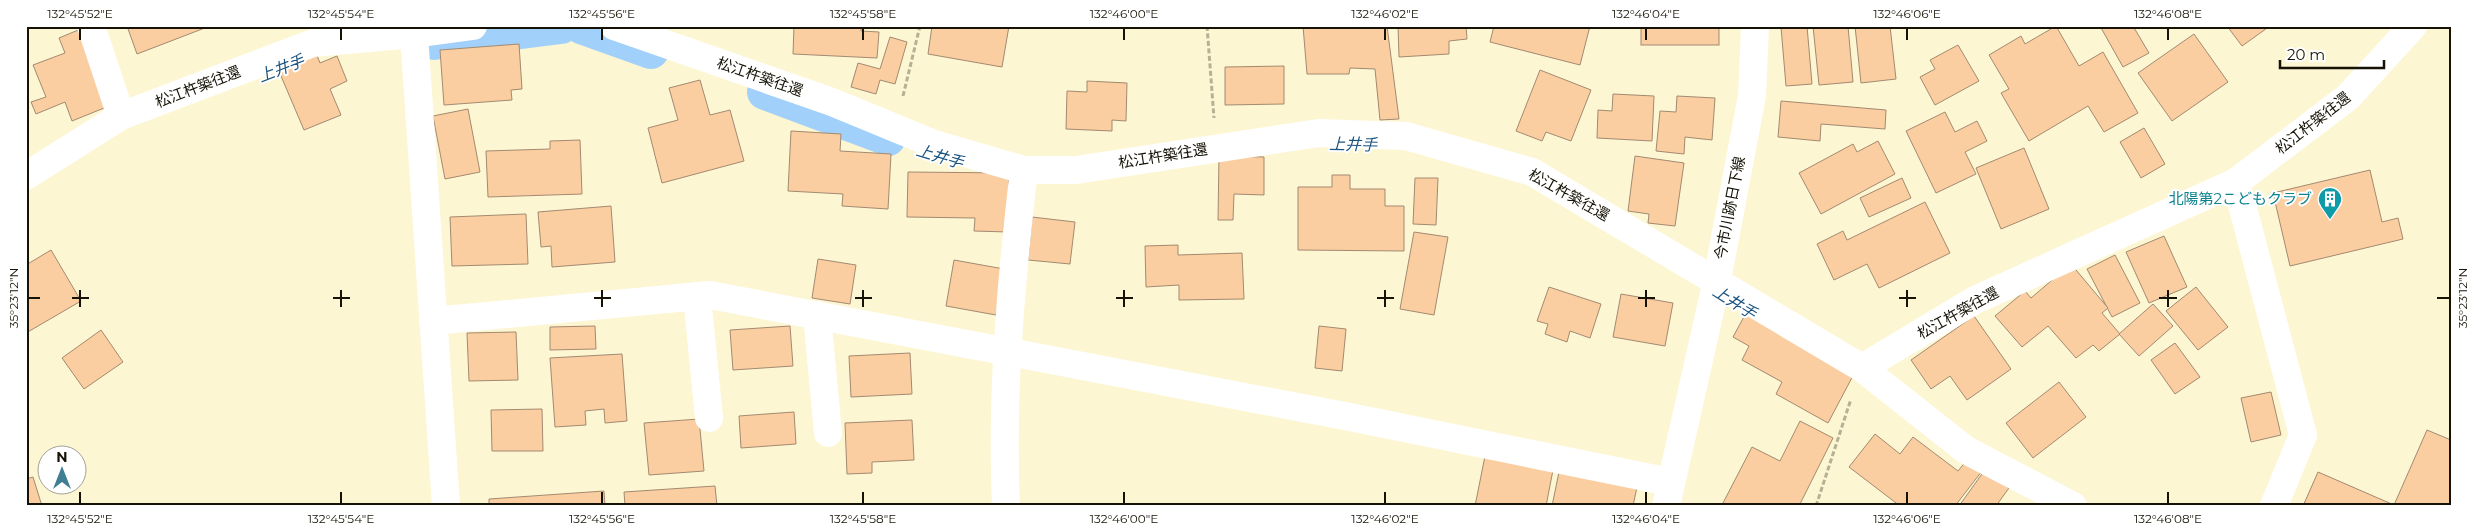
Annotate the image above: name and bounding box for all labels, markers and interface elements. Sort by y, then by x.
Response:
text: 132°45'52"E [47,6,113,21]
text: 132°45'54"E [308,6,374,21]
text: 132°45'56"E [569,6,635,21]
text: 132°45'58"E [830,6,896,21]
text: 132°46'00"E [1090,6,1158,21]
text: 132°46'02"E [1351,6,1419,21]
text: 132°46'04"E [1612,6,1680,21]
text: 132°46'06"E [1873,6,1941,21]
text: 132°46'08"E [2134,6,2202,21]
scale bar [2280,38,2383,70]
text: 20 m [2287,45,2325,64]
water label: 上井手 [255,51,308,86]
street label: 松江杵築往還 [715,53,806,100]
street label: 松江杵築往還 [152,62,243,112]
street label: 松江杵築往還 [2271,87,2354,158]
water label: 上井手 [1329,135,1378,154]
street label: 松江杵築往還 [1117,139,1209,172]
water label: 上井手 [914,140,967,173]
street label: 今市川跡日下線 [1710,155,1749,261]
street label: 松江杵築往還 [1525,164,1613,225]
building icon: 北陽第2こどもクラブ [2317,186,2343,220]
place label: 北陽第2こどもクラブ [2168,189,2312,208]
text: 35°23'12"N [6,268,21,328]
text: 35°23'12"N [2455,268,2470,328]
water label: 上井手 [1709,282,1761,324]
street label: 松江杵築往還 [1914,282,2002,343]
north arrow [38,444,88,494]
text: N [56,448,68,466]
text: 132°45'52"E [47,511,113,526]
text: 132°45'54"E [308,511,374,526]
text: 132°45'56"E [569,511,635,526]
text: 132°45'58"E [830,511,896,526]
text: 132°46'00"E [1090,511,1158,526]
text: 132°46'02"E [1351,511,1419,526]
text: 132°46'04"E [1612,511,1680,526]
text: 132°46'06"E [1873,511,1941,526]
text: 132°46'08"E [2134,511,2202,526]

